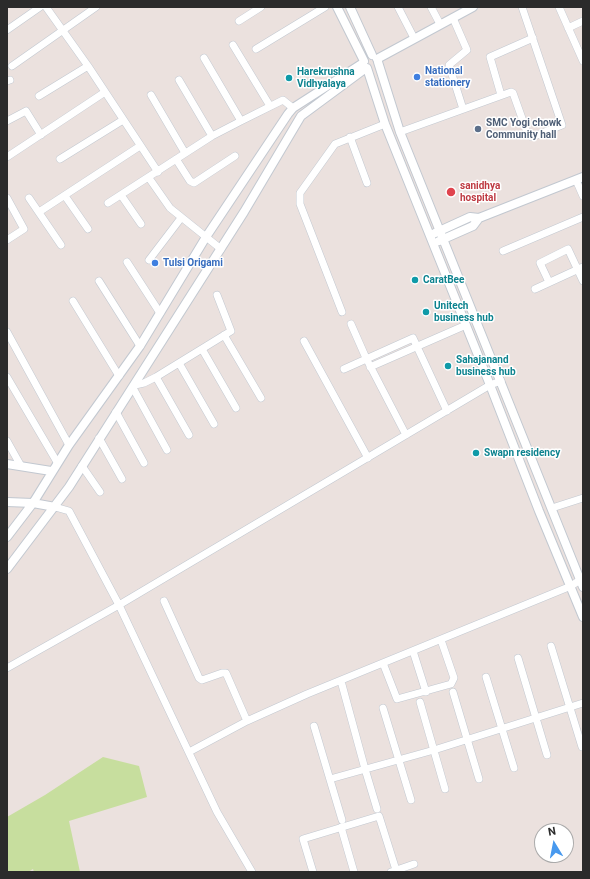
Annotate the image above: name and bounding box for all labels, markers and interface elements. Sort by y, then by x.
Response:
place label: National stationery [425,65,470,88]
place label: Harekrushna Vidhyalaya [297,66,355,90]
marker: National stationery [412,72,422,82]
marker: Harekrushna Vidhyalaya [284,73,294,83]
place label: SMC Yogi chowk Community hall [486,117,561,140]
marker: SMC Yogi chowk Community hall [473,124,483,134]
place label: sanidhya hospital [460,180,500,204]
marker: sanidhya hospital [445,186,457,198]
place label: Tulsi Origami [163,257,223,269]
marker: Tulsi Origami [150,258,160,268]
place label: CaratBee [423,274,464,286]
marker: CaratBee [410,275,420,285]
place label: Unitech business hub [434,300,494,324]
marker: Unitech business hub [421,307,431,317]
place label: Sahajanand business hub [456,354,516,378]
marker: Sahajanand business hub [443,361,453,371]
place label: Swapn residency [484,447,560,459]
marker: Swapn residency [471,448,481,458]
north arrow [534,823,574,863]
text: N [547,825,557,839]

